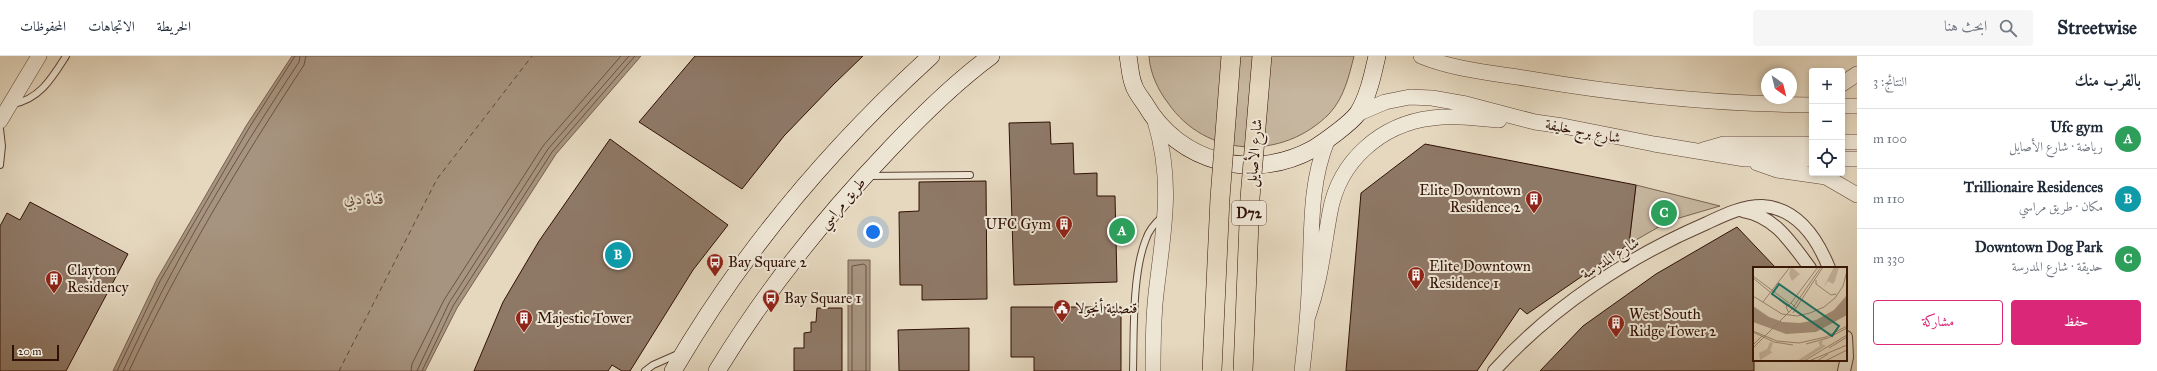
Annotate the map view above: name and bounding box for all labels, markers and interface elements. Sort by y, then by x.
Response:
search box [1753,10,2033,46]
text: Streetwise [2057,16,2137,39]
text: ابحث هنا [1944,17,1987,35]
icon: search [1997,17,2019,39]
text: المحفوظات [20,18,66,35]
text: الاتجاهات [88,18,135,35]
text: الخريطة [157,18,191,35]
north arrow [1761,68,1797,104]
map controls [1809,68,1845,176]
button: + [1809,68,1845,104]
text: بالقرب منك [2075,70,2141,91]
text: النتائج: 3 [1873,74,1907,90]
button: − [1809,104,1845,140]
street label: شارع برج خليفة [1543,115,1622,151]
street label: شارع الأصايل [1240,118,1270,188]
text: Ufc gym [2050,118,2103,136]
text: 100 m [1873,131,1907,147]
text: A [2124,131,2132,147]
text: رياضة · شارع الأصايل [2009,139,2103,155]
button: locate [1809,140,1845,176]
street label: طريق مراسي [815,174,873,236]
text: Trillionaire Residences [1964,178,2103,196]
place label: Elite Downtown Residence 2 [1419,181,1522,216]
water label: قناة دبي [344,189,384,211]
building icon: Elite Downtown Residence 2 [1524,189,1544,214]
text: 110 m [1873,191,1905,207]
text: B [2124,191,2132,207]
pin: C [1651,198,1677,228]
text: مكان · طريق مراسي [2019,199,2103,215]
road number: D72 [1232,201,1266,225]
building icon: UFC Gym [1054,214,1074,239]
place label: UFC Gym [985,215,1051,233]
pin: A [1109,216,1135,246]
your location [863,222,883,242]
street label: شارع المدرسة [1578,233,1644,286]
text: Downtown Dog Park [1975,238,2103,256]
pin: B [605,240,631,270]
text: 330 m [1873,251,1905,267]
text: C [2124,251,2132,267]
bus stop icon: Bay Square 2 [705,252,725,277]
place label: Bay Square 2 [728,253,807,272]
place label: Elite Downtown Residence 1 [1429,257,1531,292]
text: حديقة · شارع المدرسة [2012,259,2103,275]
place label: Clayton Residency [67,261,129,296]
building icon: Elite Downtown Residence 1 [1406,265,1426,290]
inset map [1753,267,1847,361]
building icon: Clayton Residency [44,269,64,294]
bus stop icon: Bay Square 1 [761,288,781,313]
place label: Bay Square 1 [784,289,861,308]
place label: قنصلية أنجولا [1075,297,1137,317]
public building icon: قنصلية أنجولا [1052,298,1072,323]
button: مشاركة [1873,300,2003,345]
button: حفظ [2011,300,2141,345]
place label: West South Ridge Tower 2 [1629,305,1717,340]
building icon: Majestic Tower [514,308,534,333]
place label: Majestic Tower [537,309,632,327]
building icon: West South Ridge Tower 2 [1606,313,1626,338]
scale bar [12,343,59,362]
text: 20 m [18,345,41,358]

